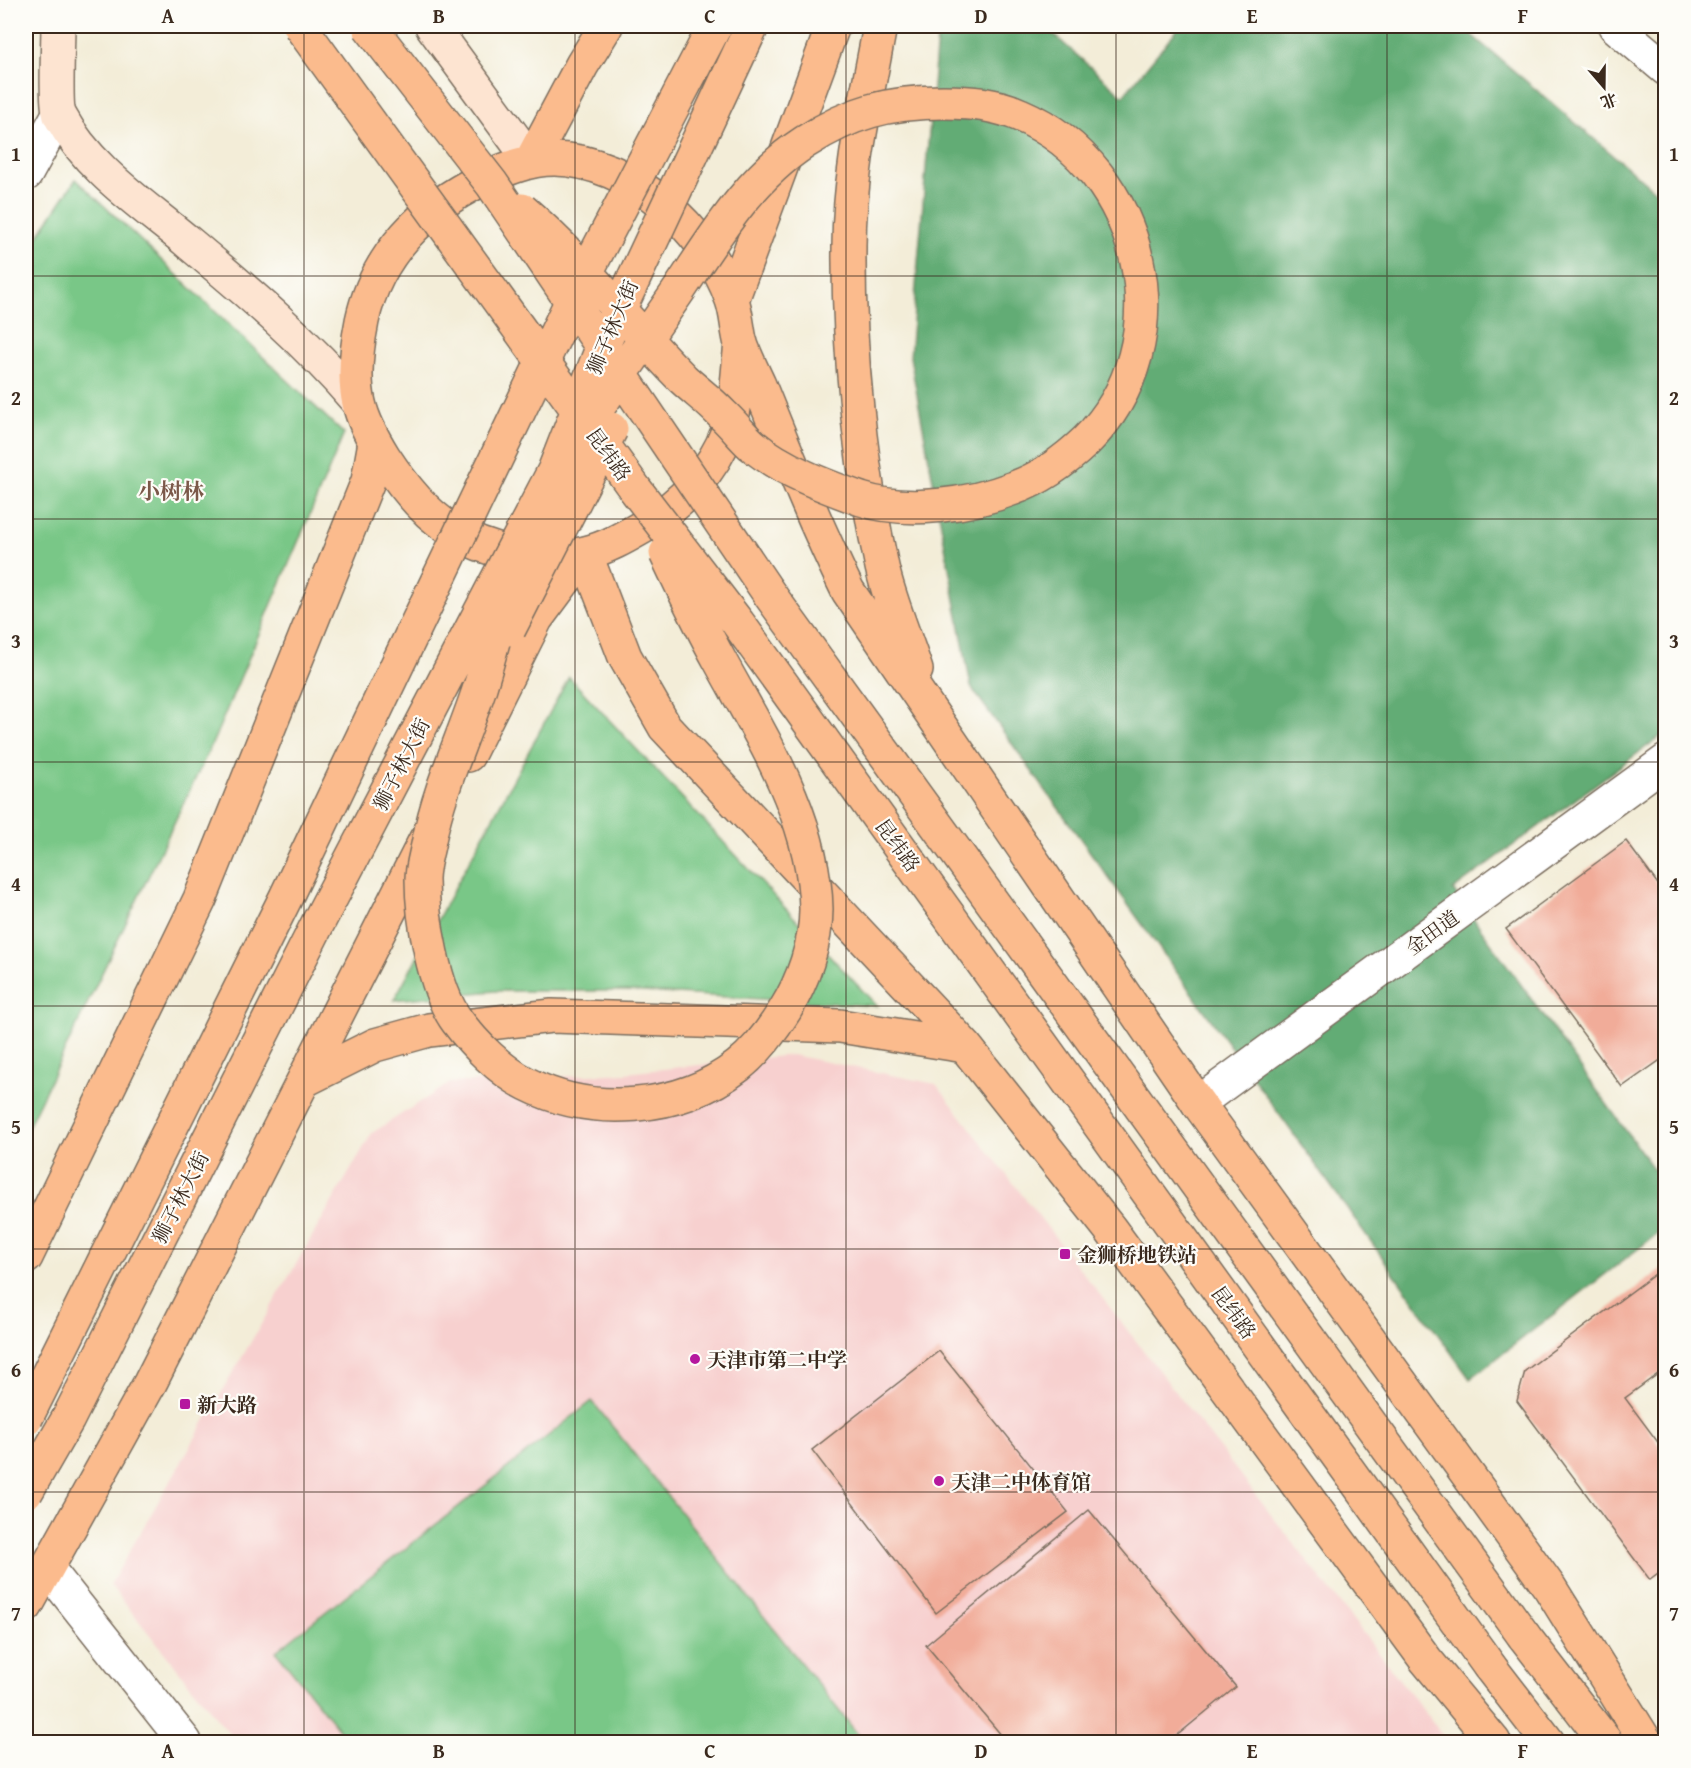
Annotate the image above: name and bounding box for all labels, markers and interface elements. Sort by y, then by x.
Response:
text: A [162,1,175,30]
text: B [433,1,445,30]
text: C [704,1,716,30]
text: D [974,1,988,30]
text: E [1247,1,1258,30]
text: F [1518,1,1528,30]
north arrow [1574,57,1634,117]
text: 北 [1598,87,1621,115]
text: 1 [11,139,21,168]
text: 1 [1669,139,1679,168]
street label: 狮子林大街 [579,275,645,379]
text: 2 [11,383,21,412]
text: 2 [1669,383,1679,412]
street label: 昆纬路 [580,421,638,487]
district label: 小树林 [138,475,204,507]
text: 3 [11,626,21,655]
text: 3 [1669,626,1679,655]
street label: 狮子林大街 [365,713,437,815]
street label: 昆纬路 [869,812,927,878]
text: 4 [11,869,21,898]
text: 4 [1669,869,1679,898]
street label: 金田道 [1399,903,1465,961]
text: 5 [11,1112,21,1141]
text: 5 [1669,1112,1679,1141]
street label: 狮子林大街 [144,1146,216,1248]
place label: 金狮桥地铁站 [1077,1240,1197,1269]
marker: 金狮桥地铁站 [1058,1247,1072,1261]
street label: 昆纬路 [1205,1279,1263,1345]
place label: 天津市第二中学 [707,1345,847,1374]
marker: 天津市第二中学 [688,1352,702,1366]
text: 6 [11,1355,21,1384]
text: 6 [1669,1355,1679,1384]
place label: 新大路 [197,1390,257,1419]
marker: 新大路 [178,1397,192,1411]
place label: 天津二中体育馆 [951,1467,1091,1496]
marker: 天津二中体育馆 [932,1474,946,1488]
text: 7 [11,1598,21,1627]
text: 7 [1669,1598,1679,1627]
text: A [162,1736,175,1765]
text: B [433,1736,445,1765]
text: C [704,1736,716,1765]
text: D [974,1736,988,1765]
text: E [1247,1736,1258,1765]
text: F [1518,1736,1528,1765]

